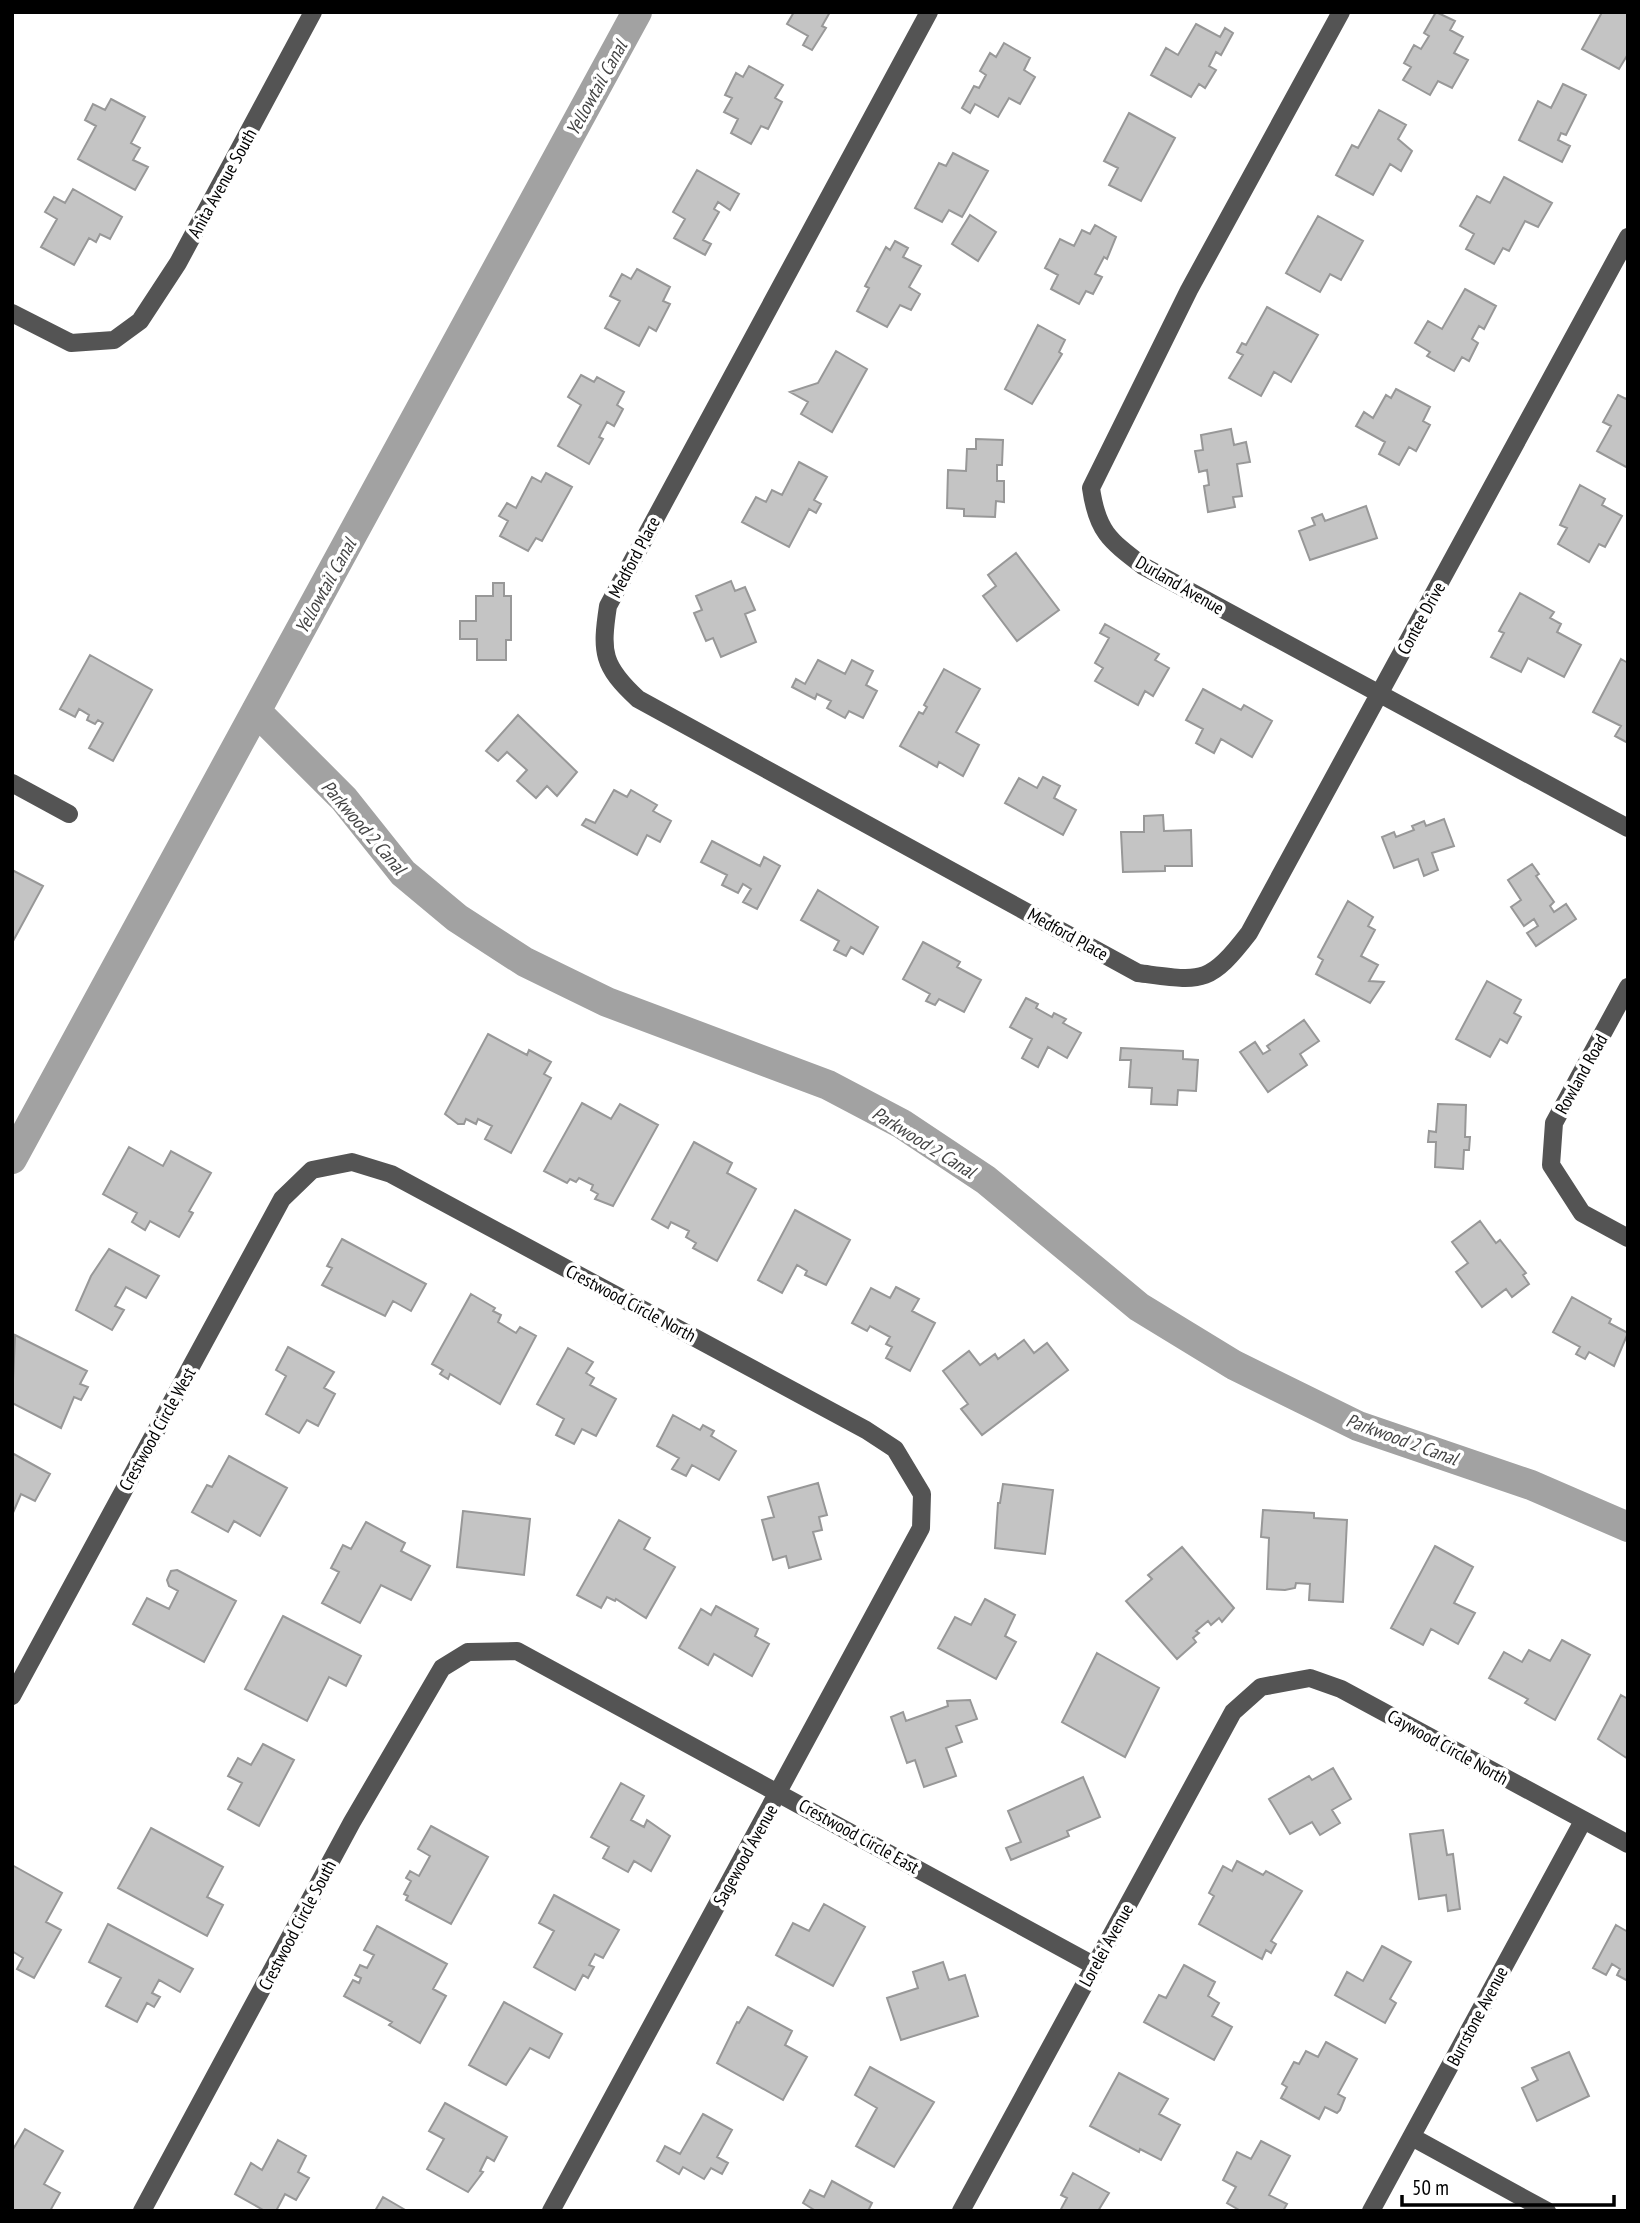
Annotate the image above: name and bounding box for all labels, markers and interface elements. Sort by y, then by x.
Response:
water label: Yellowtail Canal [560,35,633,140]
street label: Anita Avenue South [183,124,261,242]
street label: Medford Place [603,513,665,601]
water label: Yellowtail Canal [289,533,362,638]
street label: Durland Avenue [1132,551,1228,619]
street label: Contee Drive [1392,578,1450,658]
water label: Parkwood 2 Canal [317,775,412,880]
street label: Medford Place [1024,902,1112,966]
street label: Rowland Road [1550,1030,1612,1118]
water label: Parkwood 2 Canal [868,1101,981,1184]
street label: Crestwood Circle North [562,1259,700,1347]
street label: Crestwood Circle West [114,1363,200,1495]
water label: Parkwood 2 Canal [1343,1408,1463,1471]
street label: Caywood Circle North [1384,1704,1512,1790]
street label: Crestwood Circle East [795,1793,923,1879]
street label: Sagewood Avenue [708,1800,782,1910]
street label: Crestwood Circle South [253,1856,341,1994]
street label: Lorelei Avenue [1074,1900,1138,1990]
street label: Burrstone Avenue [1441,1962,1513,2070]
scale bar [1402,2164,1614,2208]
text: 50 m [1412,2174,1449,2201]

